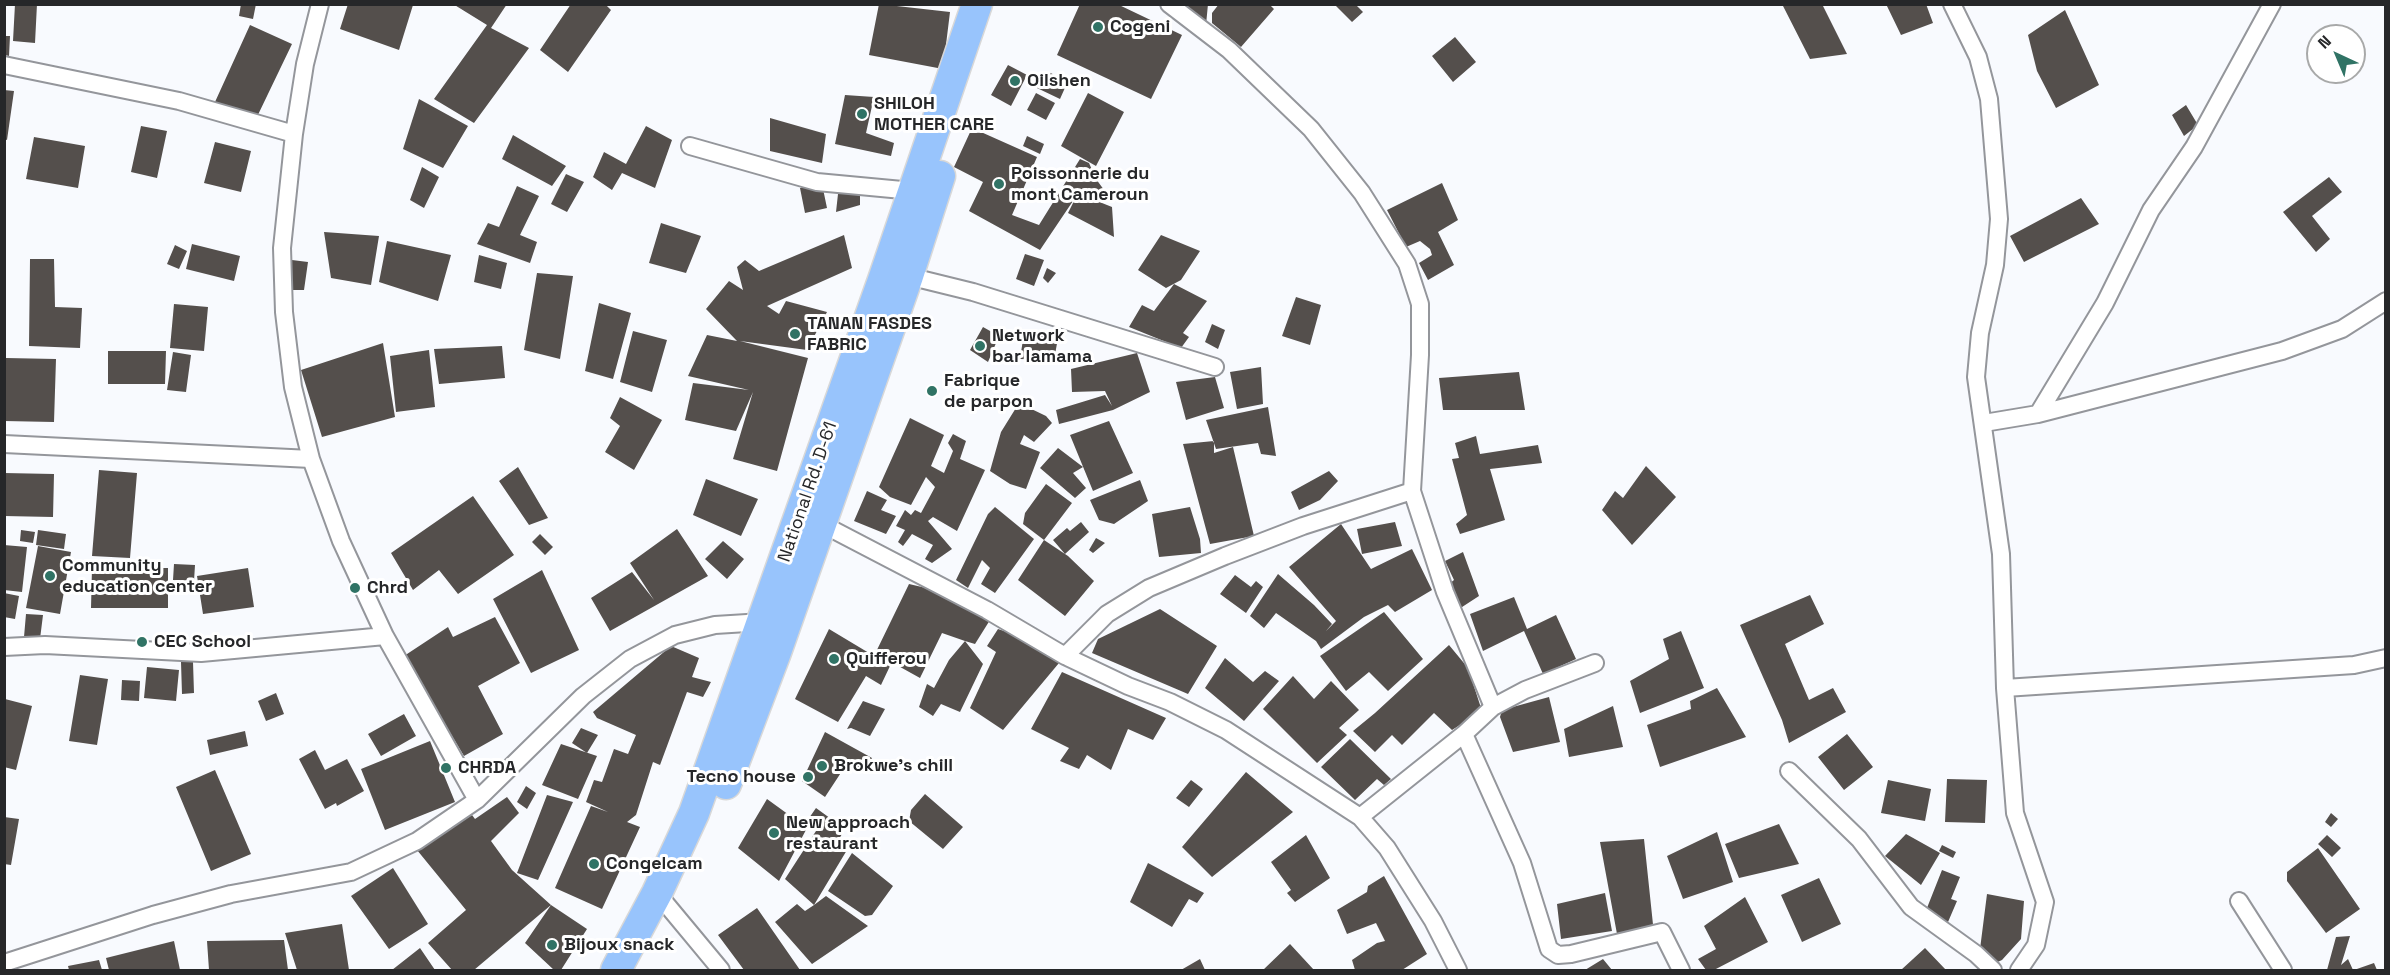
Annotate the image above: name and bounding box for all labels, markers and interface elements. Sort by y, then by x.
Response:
place label: Cogeni [1110,16,1170,38]
marker: Cogeni [1091,20,1105,34]
north arrow [2306,24,2366,84]
text: N [2313,31,2336,53]
place label: Oilshen [1027,70,1091,92]
marker: Oilshen [1008,74,1022,88]
place label: SHILOH MOTHER CARE [874,93,994,136]
marker: SHILOH MOTHER CARE [855,107,869,121]
place label: Poissonnerie du mont Cameroun [1011,163,1149,206]
marker: Poissonnerie du mont Cameroun [992,177,1006,191]
place label: TANAN FASDES FABRIC [807,313,932,356]
place label: Network bar lamama [992,325,1092,368]
marker: TANAN FASDES FABRIC [788,327,802,341]
marker: Network bar lamama [973,339,987,353]
place label: Fabrique de parpon [944,370,1033,412]
marker: Fabrique de parpon [925,384,939,398]
street label: National Rd. D-61 [774,419,842,565]
place label: Community education center [62,555,212,598]
marker: Community education center [43,569,57,583]
place label: Chrd [367,577,408,599]
marker: Chrd [348,581,362,595]
place label: CEC School [154,631,251,653]
marker: CEC School [135,635,149,649]
place label: Quifferou [846,648,927,670]
marker: Quifferou [827,652,841,666]
place label: Brokwe's chill [834,755,953,777]
place label: CHRDA [458,757,516,779]
marker: Brokwe's chill [815,759,829,773]
marker: CHRDA [439,761,453,775]
place label: Tecno house [686,766,796,788]
marker: Tecno house [801,770,815,784]
place label: New approach restaurant [786,812,910,854]
marker: New approach restaurant [767,826,781,840]
place label: Congelcam [606,853,703,875]
marker: Congelcam [587,857,601,871]
place label: Bijoux snack [564,934,674,956]
marker: Bijoux snack [545,938,559,952]

